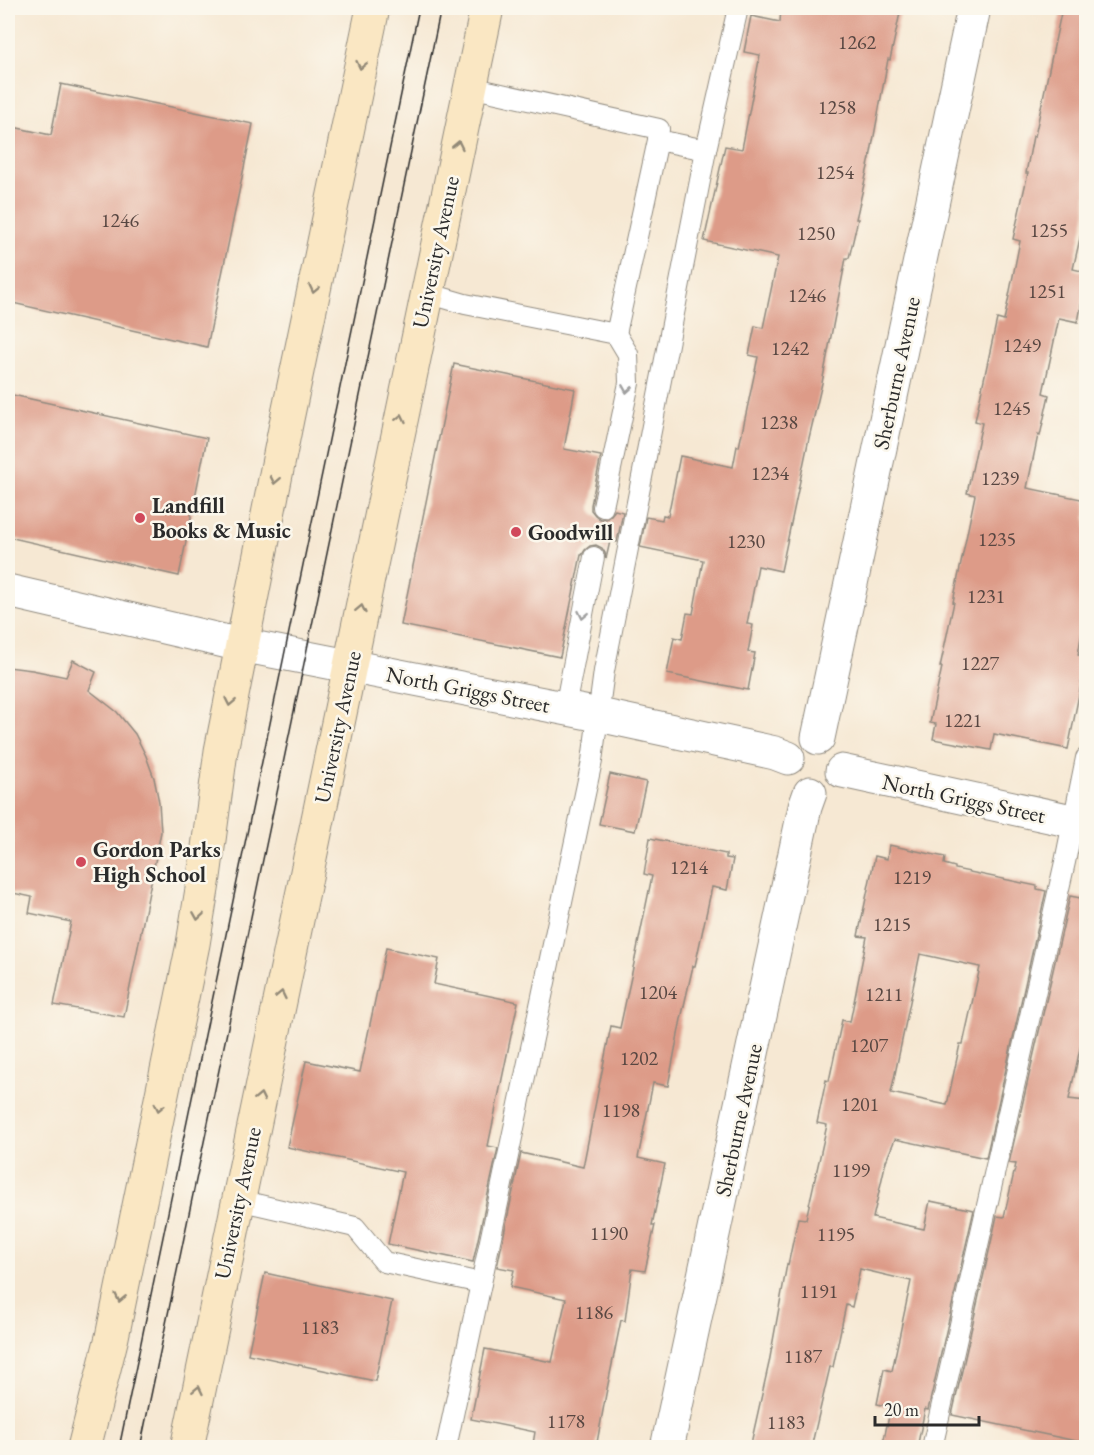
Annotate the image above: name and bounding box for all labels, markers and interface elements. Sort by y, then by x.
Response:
house number: 1262 [838,29,877,55]
one-way arrow [356,59,369,69]
house number: 1258 [818,94,856,120]
one-way arrow [451,140,464,150]
house number: 1254 [816,159,855,185]
street label: University Avenue [405,173,466,331]
house number: 1246 [101,207,140,233]
house number: 1255 [1030,217,1068,243]
house number: 1250 [797,220,836,246]
house number: 1251 [1028,278,1066,304]
house number: 1246 [788,282,827,308]
one-way arrow [308,284,321,294]
street label: Sherburne Avenue [866,294,927,452]
house number: 1249 [1003,332,1042,358]
house number: 1242 [771,335,810,361]
one-way arrow [621,383,634,393]
house number: 1245 [993,395,1031,421]
house number: 1238 [760,409,798,435]
one-way arrow [394,413,407,423]
house number: 1234 [751,460,790,486]
house number: 1239 [981,465,1020,491]
one-way arrow [269,475,282,485]
place label: Landfill Books & Music [152,491,291,545]
marker: Landfill Books & Music [133,511,147,525]
place label: Goodwill [528,518,613,547]
marker: Goodwill [509,525,523,539]
house number: 1235 [978,526,1016,552]
house number: 1230 [727,528,766,554]
house number: 1231 [967,583,1005,609]
one-way arrow [354,604,367,614]
one-way arrow [577,609,590,619]
street label: University Avenue [307,648,368,806]
house number: 1227 [961,650,1000,676]
street label: North Griggs Street [384,659,552,720]
one-way arrow [224,697,237,707]
house number: 1221 [944,707,982,733]
street label: North Griggs Street [880,767,1048,830]
place label: Gordon Parks High School [93,835,221,889]
house number: 1214 [670,854,709,880]
marker: Gordon Parks High School [74,855,88,869]
house number: 1219 [893,864,932,890]
one-way arrow [192,911,204,920]
house number: 1215 [873,911,911,937]
house number: 1204 [639,979,678,1005]
house number: 1211 [865,981,903,1007]
one-way arrow [274,991,287,1001]
house number: 1207 [850,1032,889,1058]
street label: Sherburne Avenue [708,1041,769,1199]
house number: 1202 [620,1045,659,1071]
house number: 1201 [841,1091,879,1117]
one-way arrow [252,1092,265,1102]
house number: 1198 [602,1097,640,1123]
one-way arrow [153,1102,166,1112]
street label: University Avenue [207,1124,268,1282]
house number: 1199 [832,1157,871,1183]
house number: 1190 [590,1220,629,1246]
house number: 1195 [817,1221,855,1247]
house number: 1191 [800,1278,838,1304]
one-way arrow [114,1293,127,1303]
house number: 1186 [575,1299,614,1325]
house number: 1183 [301,1314,339,1340]
house number: 1187 [784,1343,823,1369]
one-way arrow [191,1385,204,1395]
scale bar [875,1389,978,1427]
text: 20 m [884,1398,919,1421]
house number: 1178 [547,1408,585,1434]
house number: 1183 [767,1409,805,1435]

